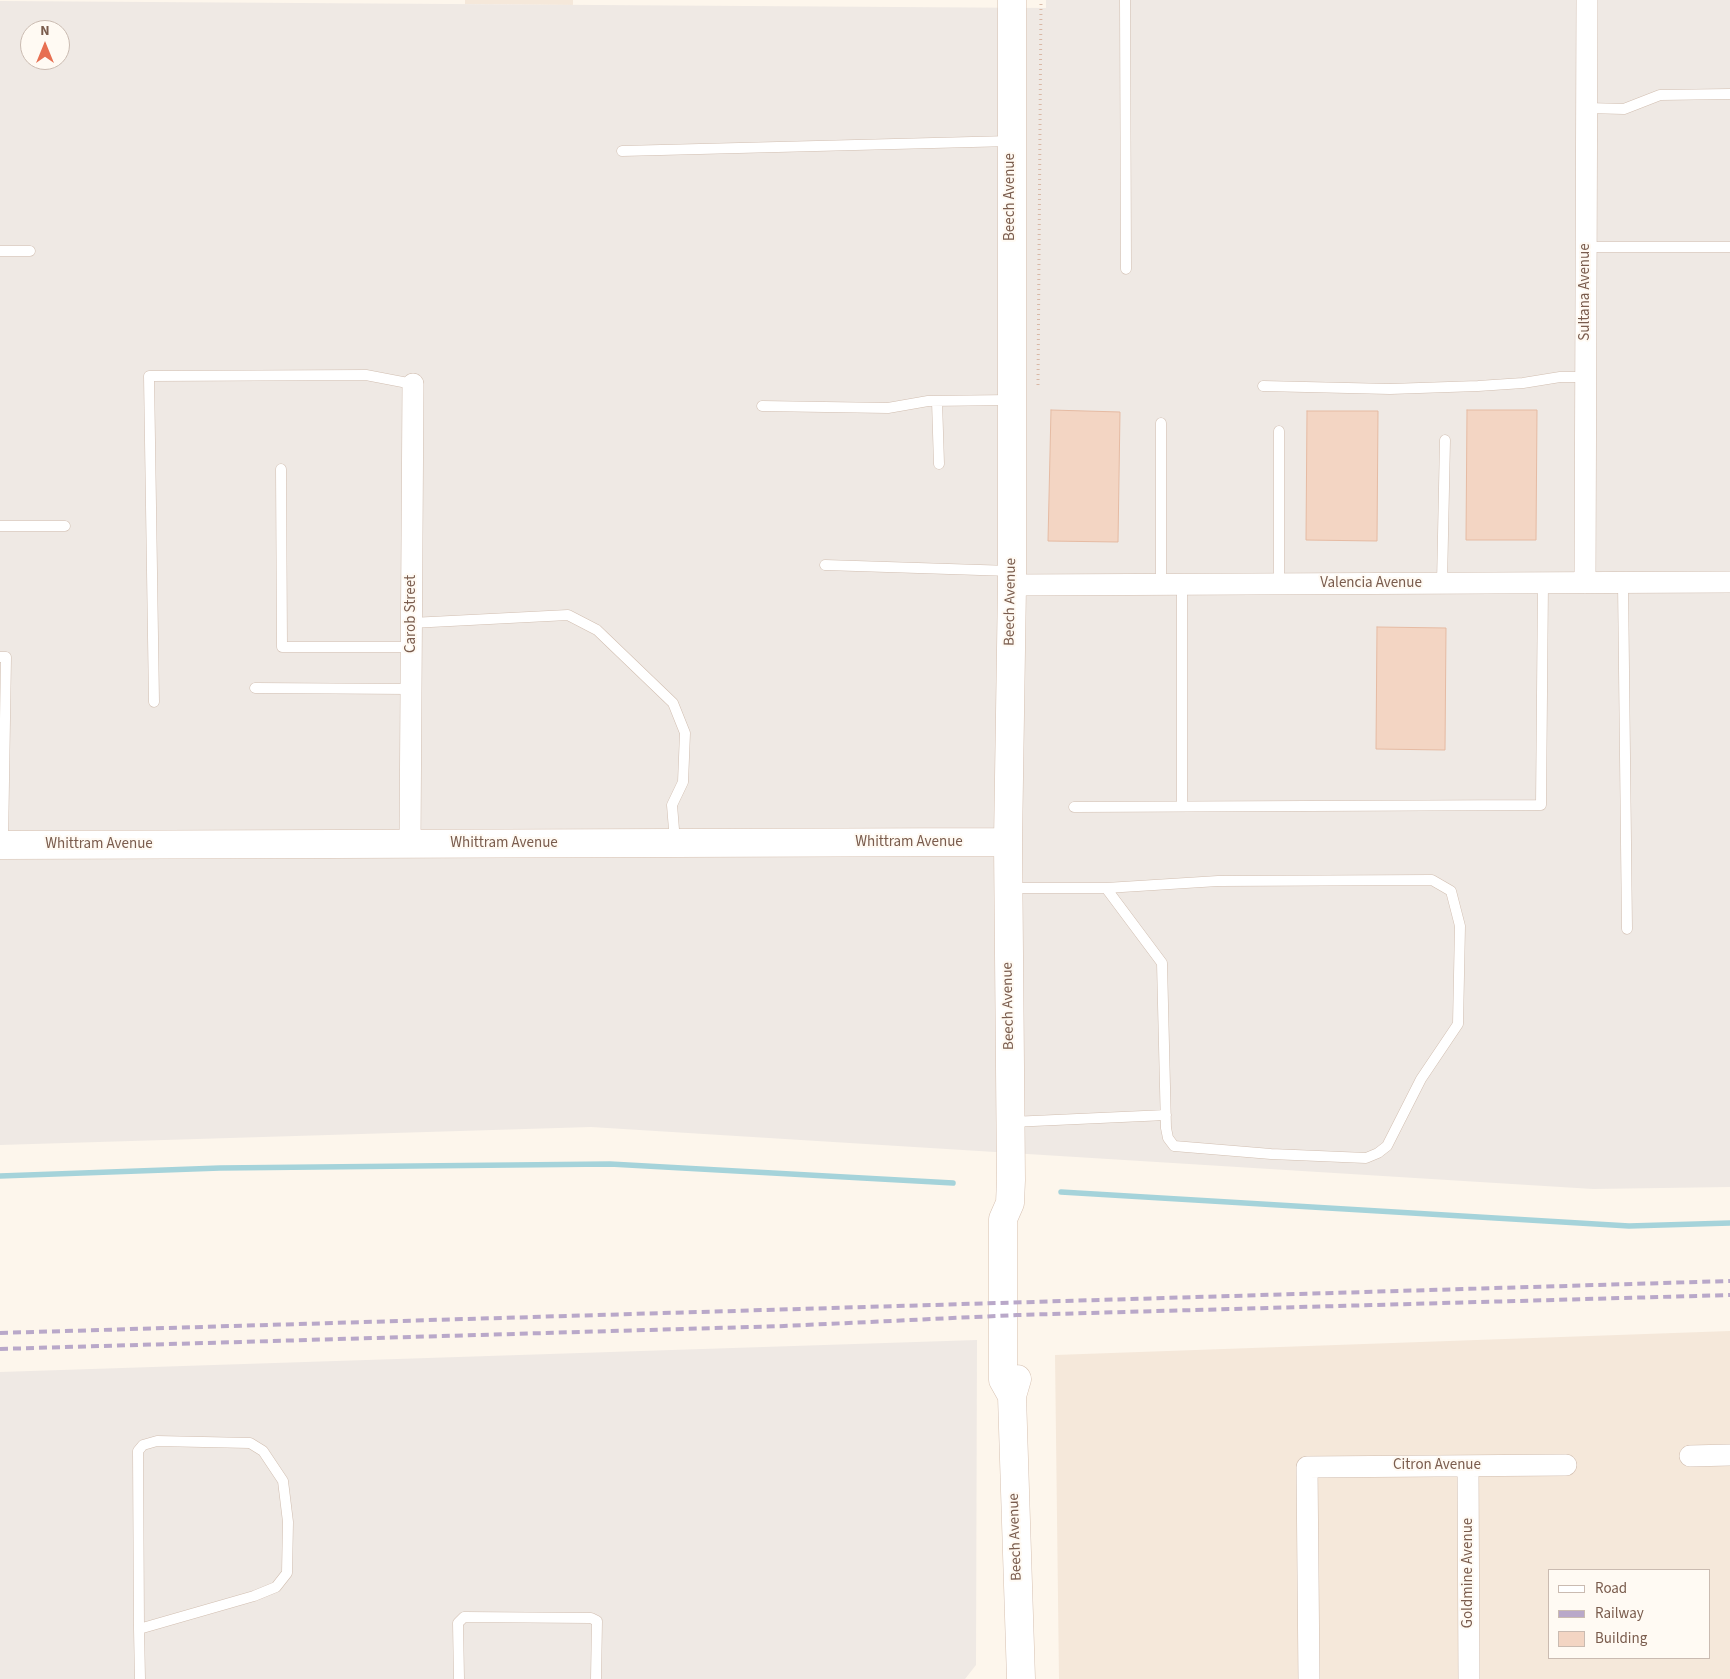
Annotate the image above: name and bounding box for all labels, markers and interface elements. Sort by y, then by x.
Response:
north arrow [20,20,70,70]
text: N [40,21,50,41]
street label: Beech Avenue [1002,153,1020,241]
street label: Sultana Avenue [1577,243,1595,341]
street label: Beech Avenue [1001,558,1021,646]
street label: Carob Street [403,575,421,653]
street label: Valencia Avenue [1320,575,1422,593]
street label: Whittram Avenue [855,834,963,852]
street label: Whittram Avenue [450,835,558,853]
street label: Whittram Avenue [45,836,153,854]
street label: Beech Avenue [999,962,1019,1050]
street label: Citron Avenue [1393,1457,1481,1475]
street label: Beech Avenue [1005,1493,1027,1581]
street label: Goldmine Avenue [1460,1518,1478,1628]
legend [1548,1569,1710,1659]
text: Road [1595,1578,1627,1599]
text: Railway [1595,1603,1644,1624]
text: Building [1595,1628,1647,1649]

